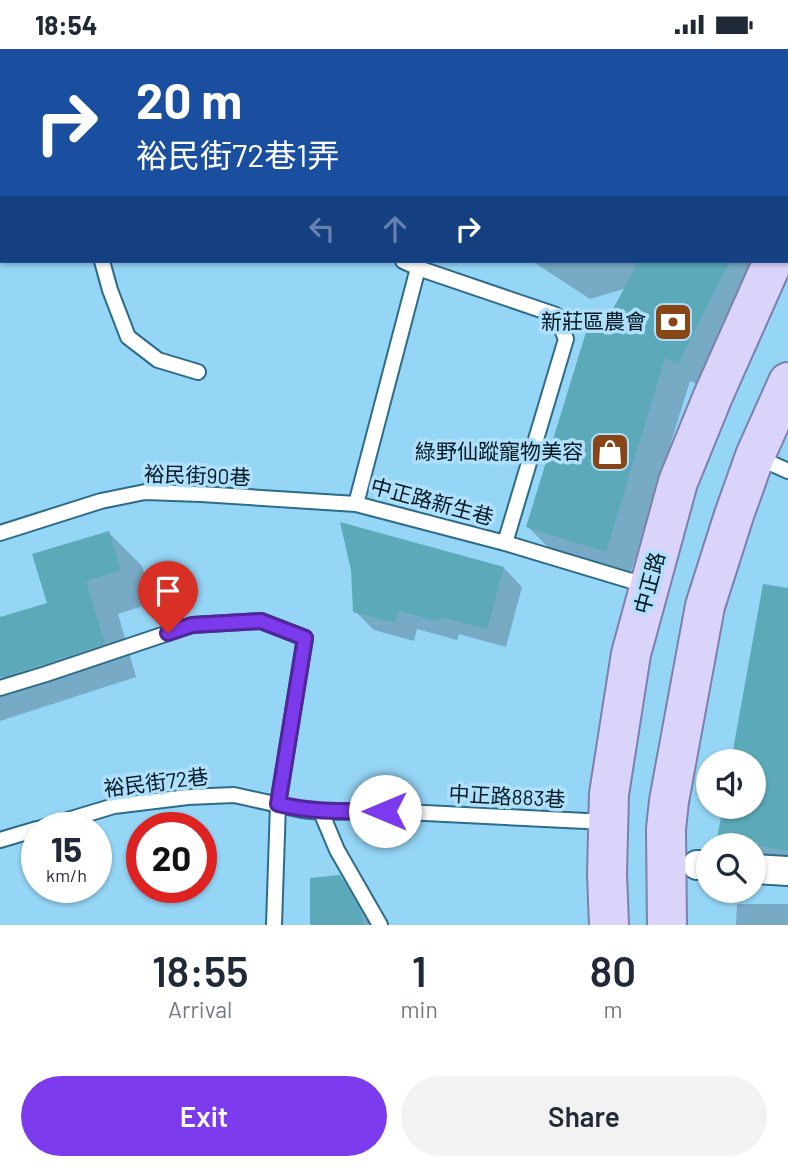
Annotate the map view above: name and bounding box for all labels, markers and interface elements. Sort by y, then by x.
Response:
text: 18:54 [35,9,97,40]
text: 20 m [136,70,242,129]
icon: right [21,77,112,168]
text: 裕民街72巷1弄 [136,135,340,173]
icon: left [303,210,341,248]
icon: ahead [376,210,414,248]
icon: right [449,210,487,248]
bank icon: 新莊區農會 [652,301,694,343]
place label: 新莊區農會 [541,308,646,333]
shop icon: 綠野仙蹤寵物美容 [589,431,631,473]
place label: 綠野仙蹤寵物美容 [415,438,583,463]
street label: 裕民街90巷 [143,460,251,489]
street label: 中正路新生巷 [368,472,496,529]
street label: 中正路 [628,549,669,616]
pin [138,561,198,633]
icon: arrive [149,572,187,610]
map controls [696,749,766,903]
button: sound [696,749,766,819]
street label: 裕民街72巷 [102,763,210,800]
position arrow [348,774,422,848]
street label: 中正路883巷 [448,780,566,811]
speed limit sign: 20 [126,812,217,903]
text: 15 [51,827,82,869]
button: search [696,833,766,903]
text: km/h [46,864,87,886]
text: 18:55 [152,945,249,995]
text: 1 [412,945,427,995]
text: 80 [590,945,636,995]
text: Arrival [168,995,232,1023]
text: min [401,995,438,1023]
text: m [603,995,622,1023]
button: Exit [21,1076,387,1156]
button: Share [401,1076,767,1156]

